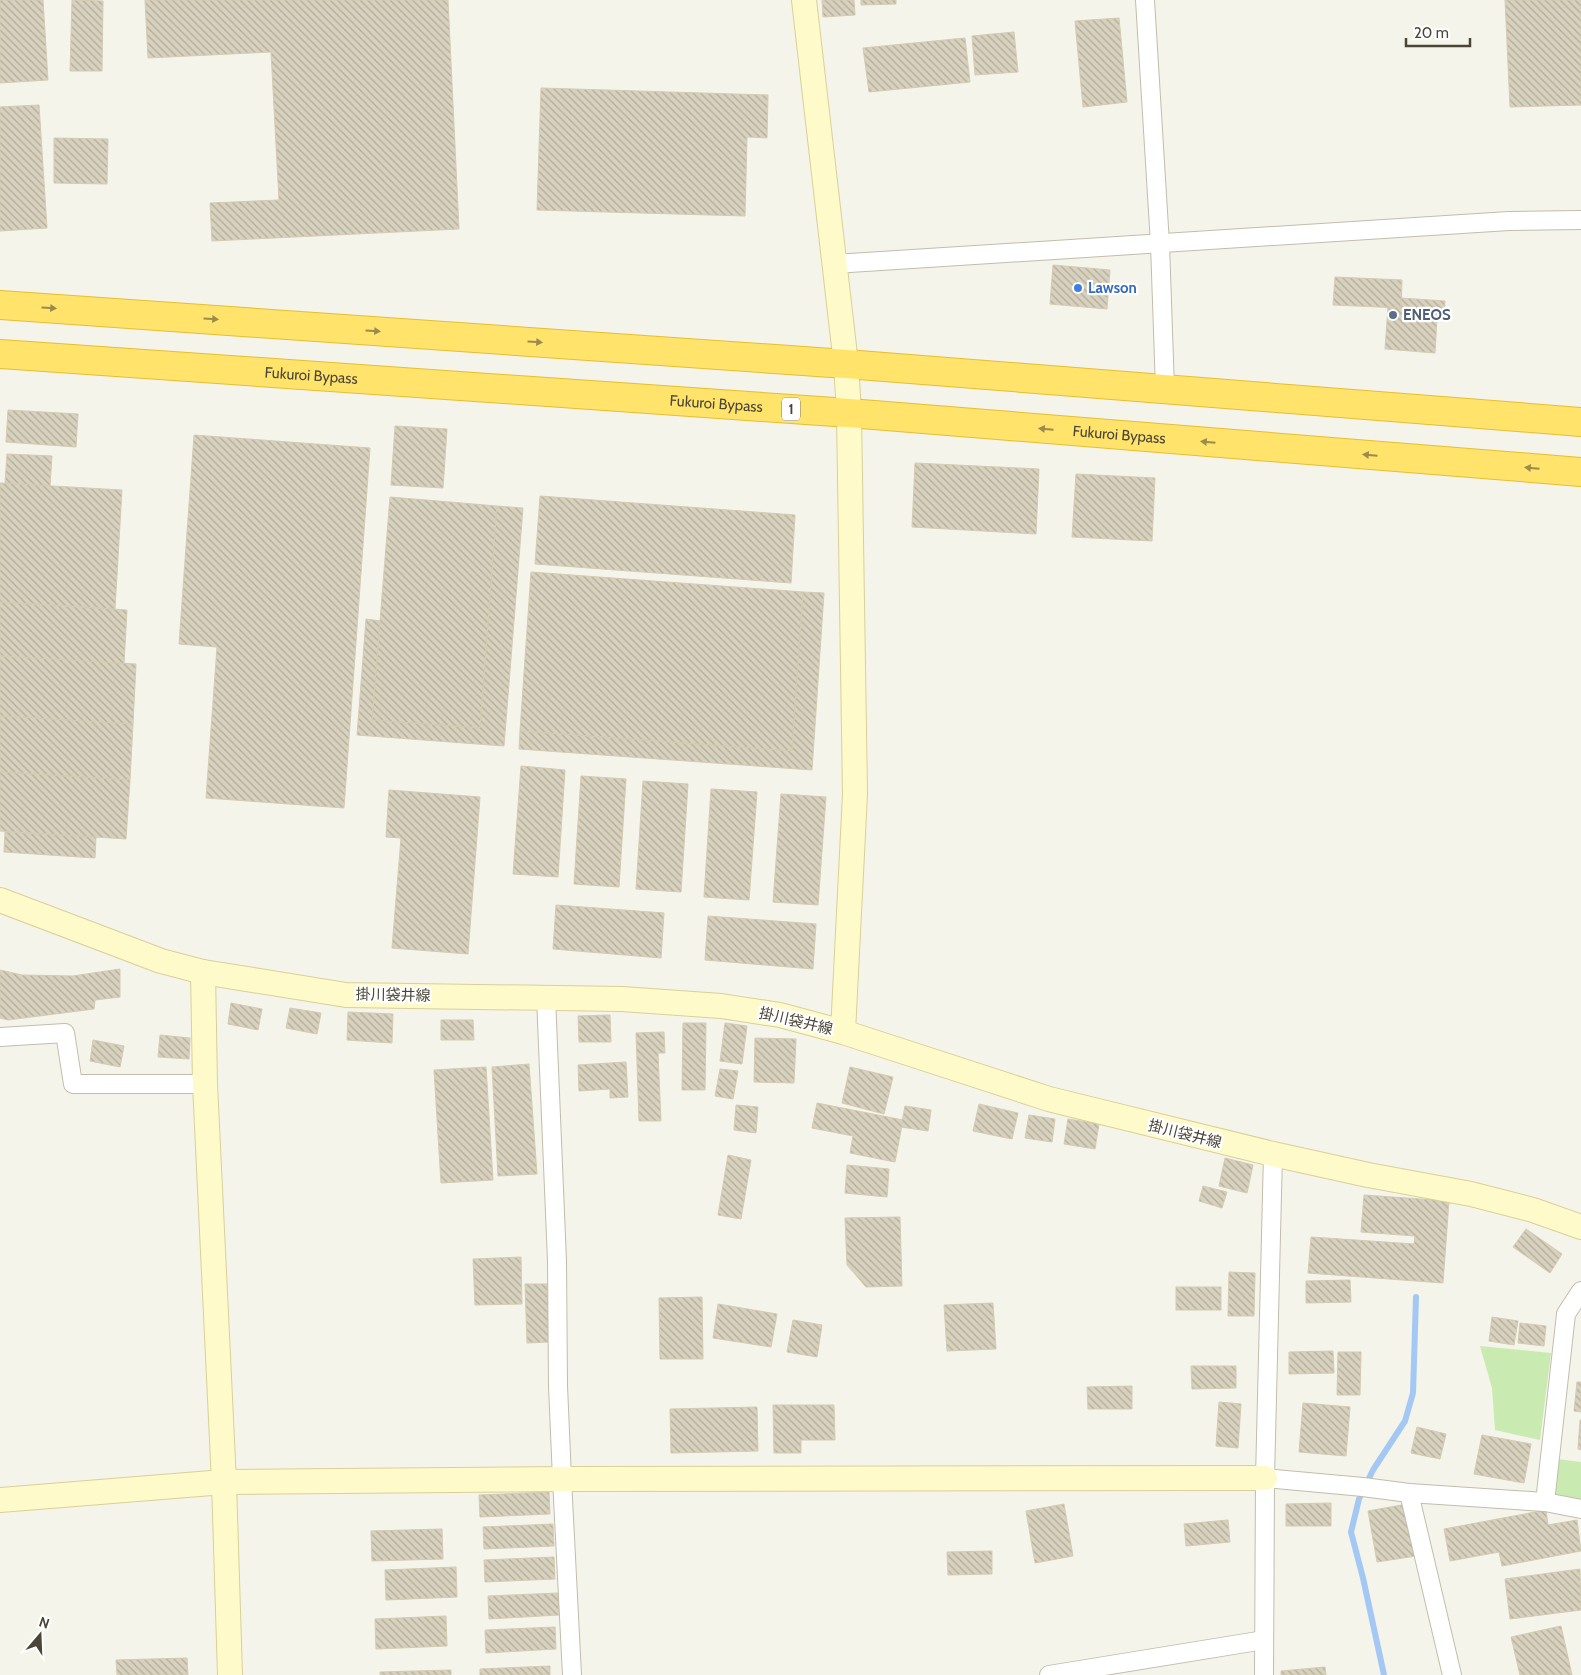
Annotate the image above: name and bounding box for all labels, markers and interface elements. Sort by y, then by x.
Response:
scale bar [1406,15,1470,47]
text: 20 m [1414,24,1449,42]
place label: Lawson [1088,279,1137,297]
marker: Lawson [1072,282,1084,294]
one-way arrow [41,305,57,313]
place label: ENEOS [1403,306,1451,324]
marker: ENEOS [1387,309,1399,321]
one-way arrow [203,316,219,324]
one-way arrow [365,327,381,335]
one-way arrow [527,339,543,347]
street label: Fukuroi Bypass [264,363,358,388]
street label: Fukuroi Bypass [669,392,763,416]
road number: 1 [782,398,800,420]
street label: Fukuroi Bypass [1072,422,1166,447]
one-way arrow [1038,425,1054,433]
one-way arrow [1200,438,1216,446]
one-way arrow [1362,451,1378,459]
one-way arrow [1524,464,1540,472]
street label: 掛川袋井線 [355,985,431,1005]
street label: 掛川袋井線 [757,1004,835,1038]
street label: 掛川袋井線 [1146,1116,1224,1152]
north arrow [15,1610,65,1660]
text: N [37,1613,52,1633]

